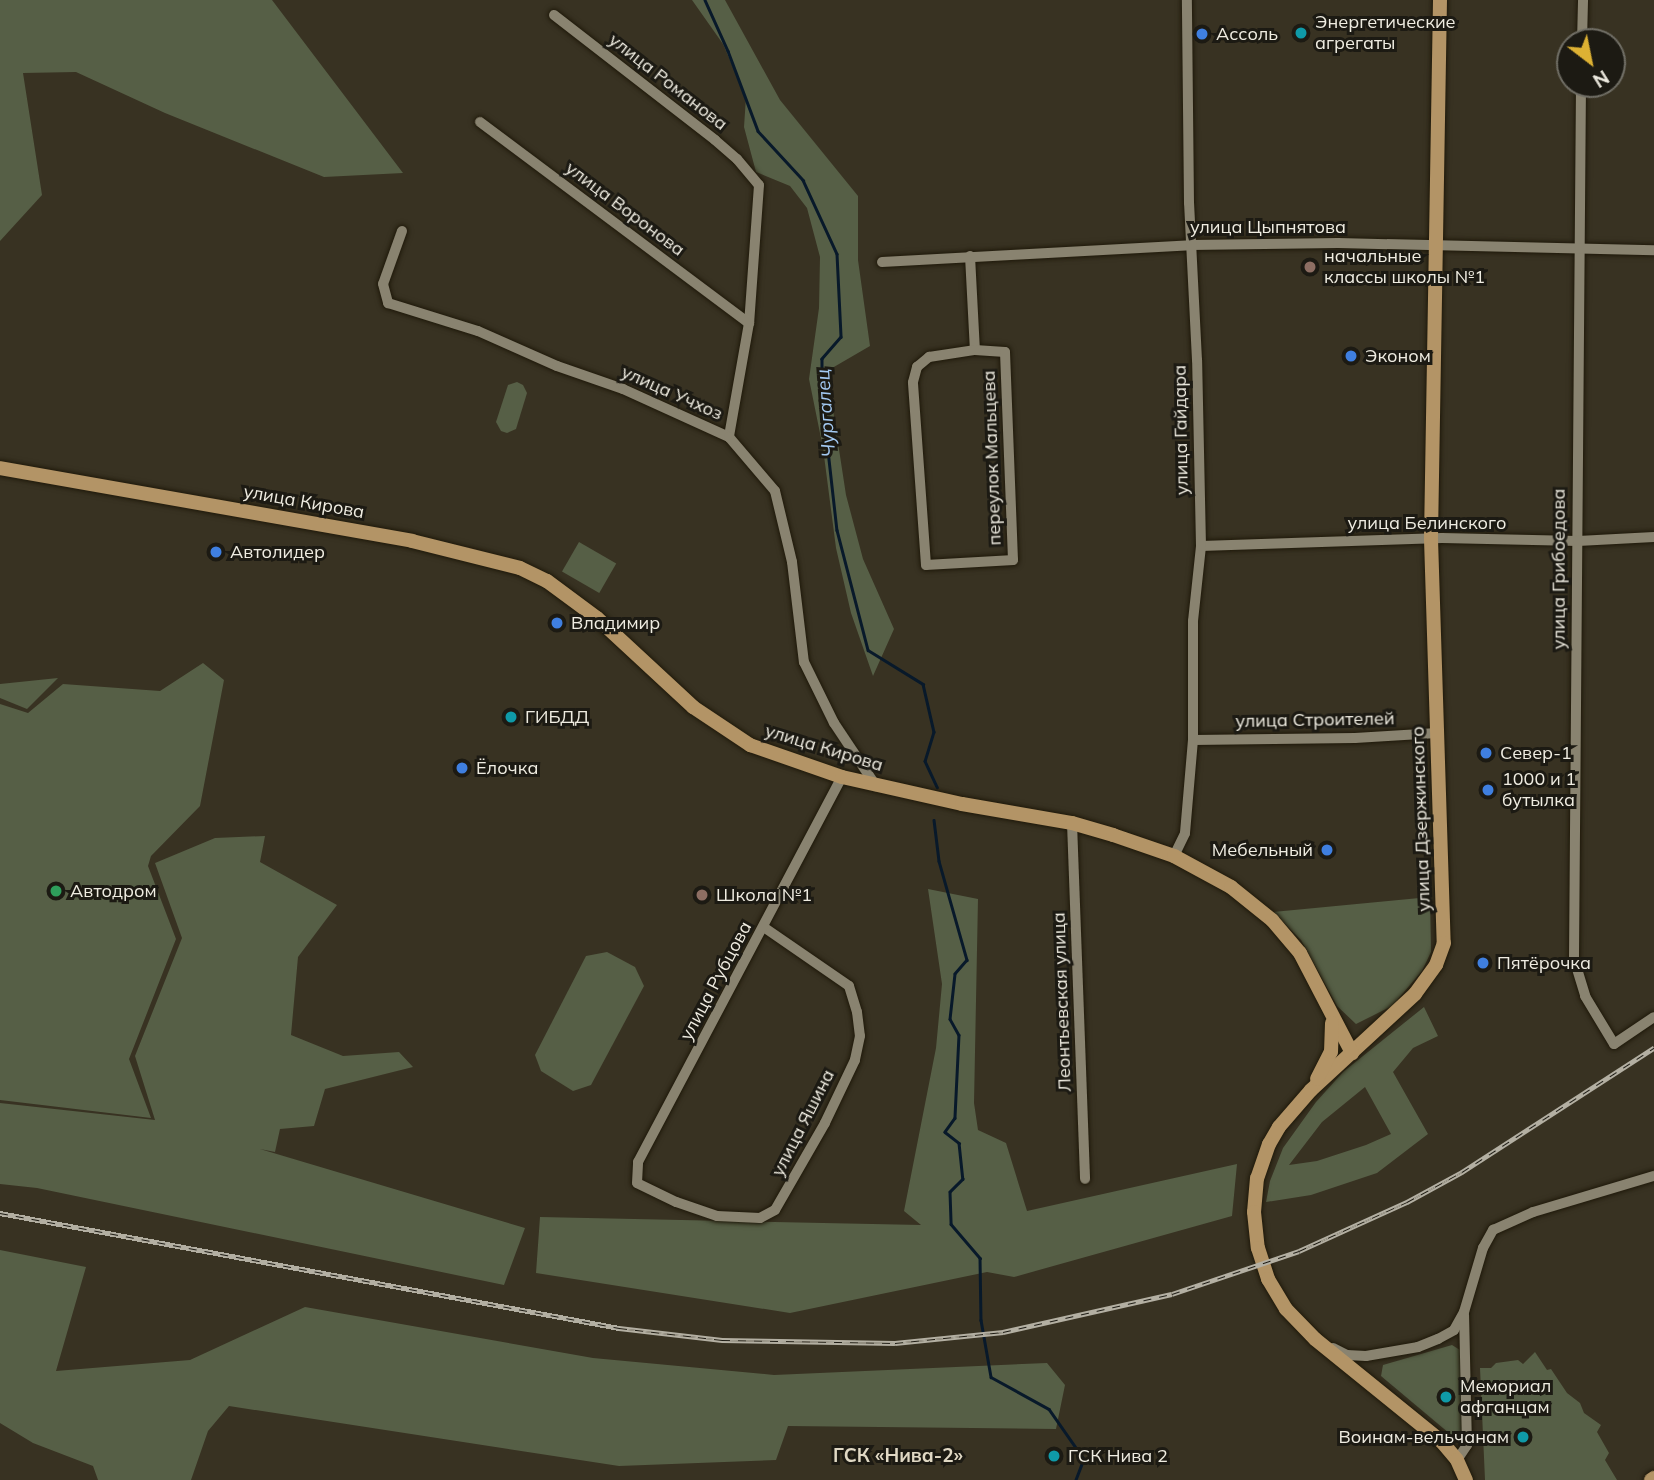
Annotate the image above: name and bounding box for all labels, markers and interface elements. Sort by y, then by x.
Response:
place label: Энергетические агрегаты [1315,12,1456,54]
place label: Ассоль [1216,23,1278,45]
marker: Энергетические агрегаты [1293,25,1309,41]
marker: Ассоль [1194,26,1210,42]
north arrow [1556,28,1626,98]
street label: улица Романова [604,29,732,135]
text: N [1589,65,1614,93]
street label: улица Воронова [561,157,689,261]
street label: улица Цыпнятова [1190,216,1346,238]
place label: начальные классы школы №1 [1324,246,1485,288]
marker: начальные классы школы №1 [1302,259,1318,275]
place label: Эконом [1365,345,1431,367]
marker: Эконом [1343,348,1359,364]
street label: улица Учхоз [618,361,726,425]
street label: улица Гайдара [1169,365,1193,495]
water label: Чургалец [812,368,840,458]
street label: переулок Мальцева [978,370,1006,546]
street label: улица Кирова [242,481,366,523]
street label: улица Грибоедова [1548,489,1570,649]
street label: улица Белинского [1347,512,1507,534]
place label: Автолидер [230,541,325,563]
marker: Автолидер [208,544,224,560]
place label: Владимир [571,612,660,634]
marker: Владимир [549,615,565,631]
place label: ГИБДД [525,706,589,728]
street label: улица Строителей [1235,708,1395,732]
marker: ГИБДД [503,709,519,725]
street label: улица Кирова [762,720,886,776]
street label: улица Дзержинского [1407,726,1435,912]
place label: Север-1 [1500,742,1572,764]
marker: Север-1 [1478,745,1494,761]
place label: Ёлочка [476,757,538,779]
marker: Ёлочка [454,760,470,776]
place label: 1000 и 1 бутылка [1502,769,1576,812]
marker: 1000 и 1 бутылка [1480,782,1496,798]
place label: Мебельный [1212,839,1313,861]
marker: Мебельный [1319,842,1335,858]
place label: Автодром [70,880,157,902]
marker: Автодром [48,883,64,899]
place label: Школа №1 [716,884,812,906]
marker: Школа №1 [694,887,710,903]
street label: Леонтьевская улица [1048,912,1076,1092]
street label: улица Рубцова [676,918,756,1044]
place label: Пятёрочка [1497,952,1591,974]
marker: Пятёрочка [1475,955,1491,971]
street label: улица Яшина [767,1066,839,1180]
place label: Мемориал афганцам [1460,1376,1551,1418]
marker: Мемориал афганцам [1438,1389,1454,1405]
place label: Воинам-вельчанам [1339,1426,1509,1448]
marker: Воинам-вельчанам [1515,1429,1531,1445]
district label: ГСК «Нива-2» [833,1445,963,1467]
place label: ГСК Нива 2 [1068,1445,1168,1467]
marker: ГСК Нива 2 [1046,1448,1062,1464]

